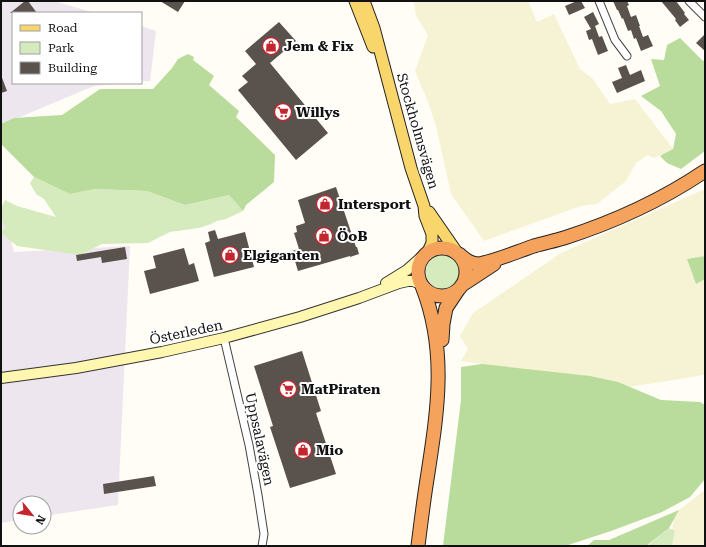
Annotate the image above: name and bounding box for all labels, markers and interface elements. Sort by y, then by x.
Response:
legend [12,12,142,84]
text: Road [48,21,78,35]
shop icon: Jem & Fix [261,36,281,56]
place label: Jem & Fix [284,38,354,54]
text: Park [48,41,75,55]
text: Building [48,61,97,75]
street label: Stockholmsvägen [394,71,442,191]
supermarket icon: Willys [273,102,293,122]
place label: Willys [296,104,340,120]
shop icon: Intersport [315,194,335,214]
place label: Intersport [338,196,411,212]
shop icon: ÖoB [314,226,334,246]
place label: ÖoB [337,228,367,244]
shop icon: Elgiganten [220,245,240,265]
place label: Elgiganten [243,247,320,263]
street label: Österleden [148,316,224,348]
supermarket icon: MatPiraten [278,379,298,399]
place label: MatPiraten [301,381,381,397]
street label: Uppsalavägen [242,391,278,487]
shop icon: Mio [293,440,313,460]
place label: Mio [316,442,343,458]
north arrow [12,495,52,535]
text: N [32,513,48,527]

